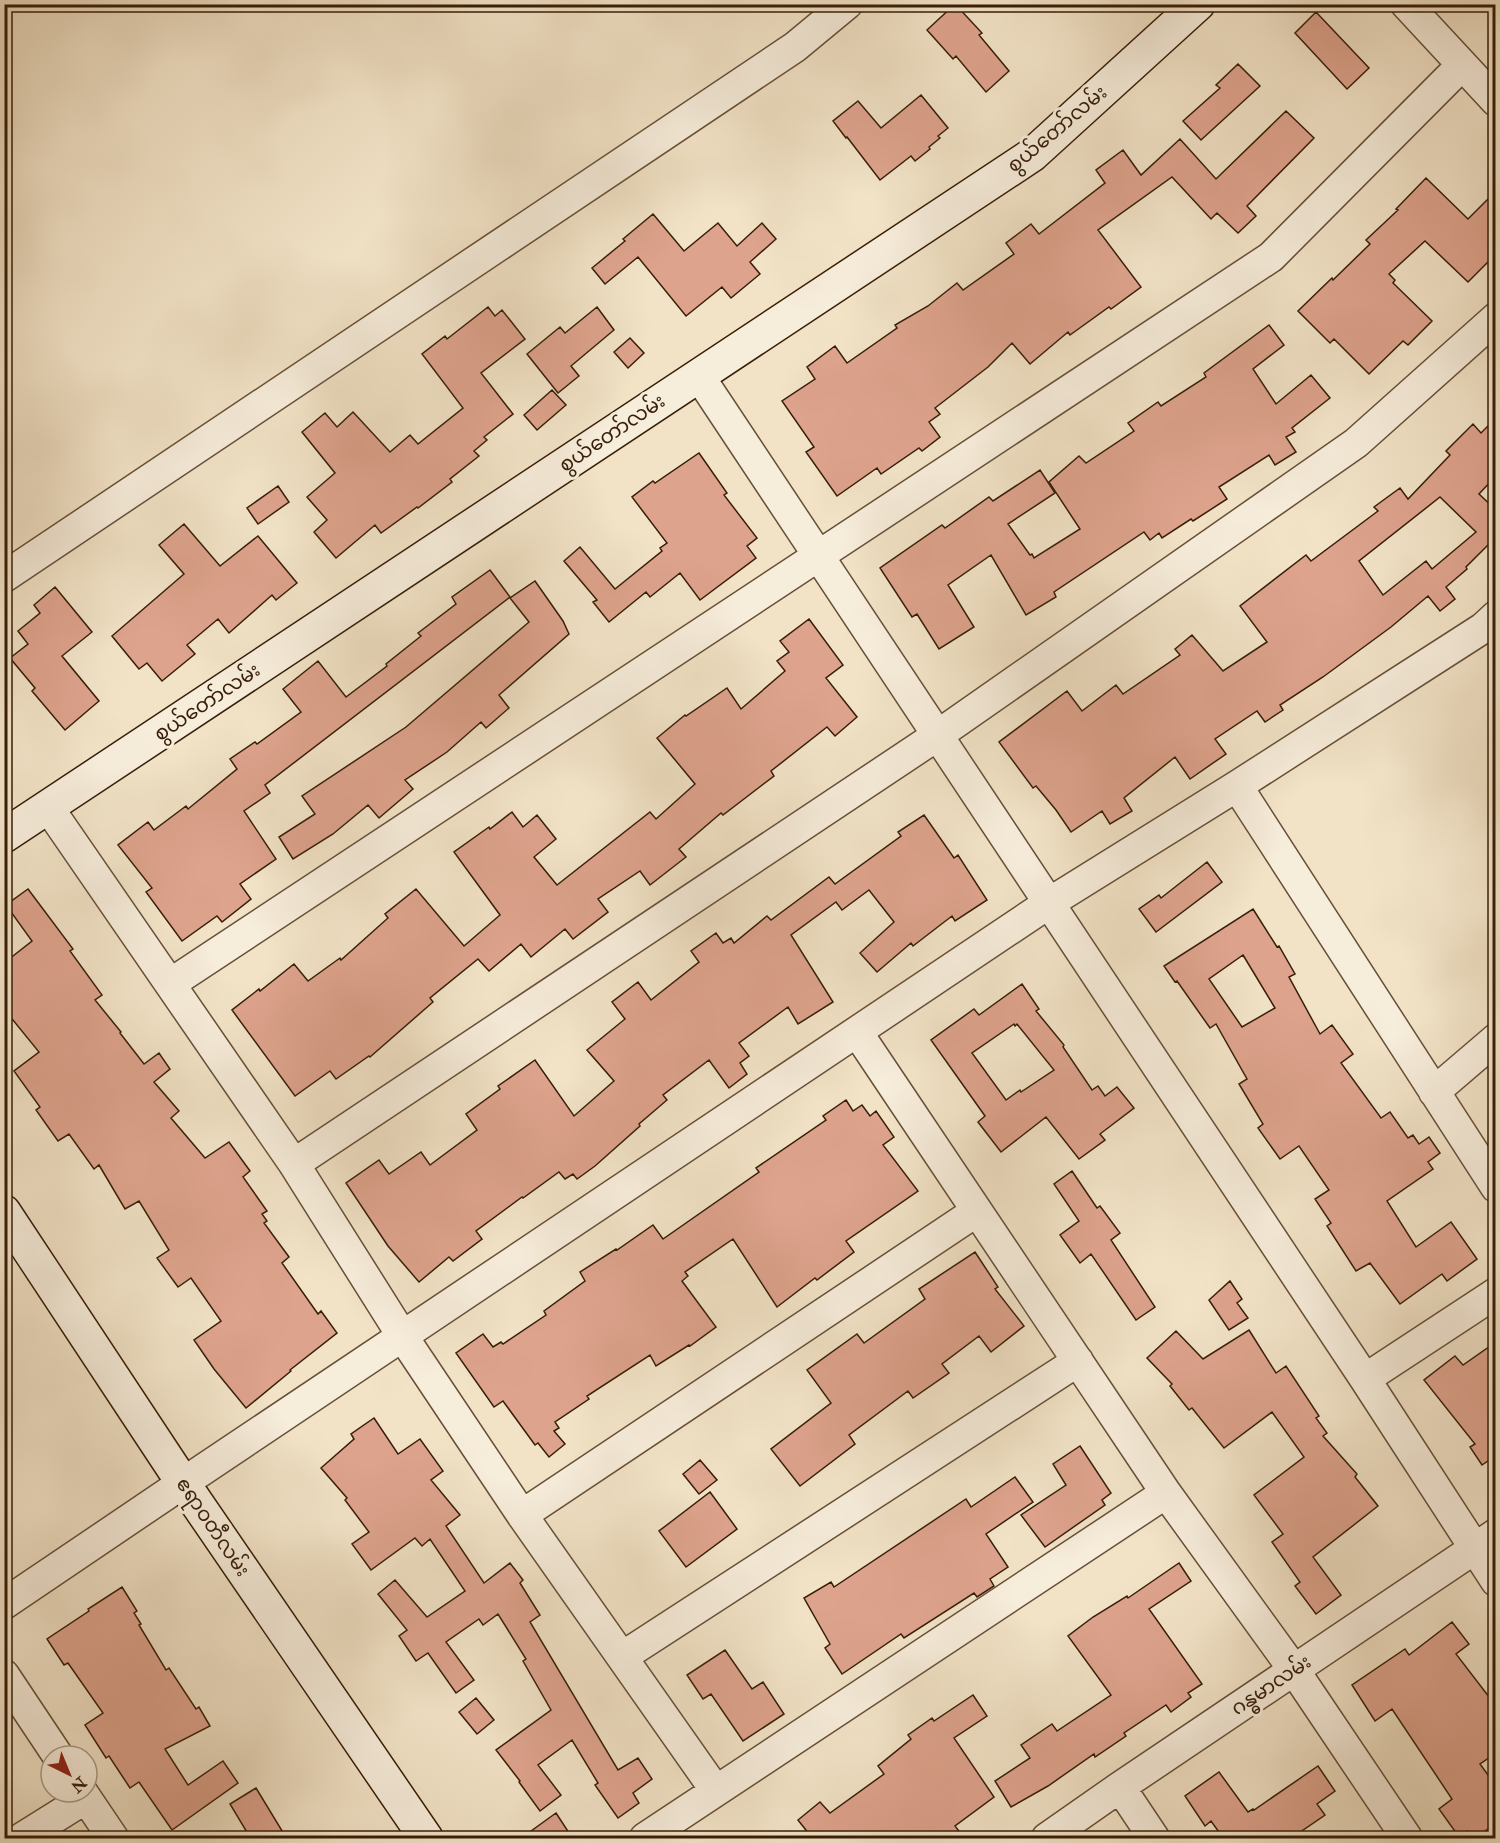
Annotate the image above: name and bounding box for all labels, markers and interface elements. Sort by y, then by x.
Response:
street label: စွယ်တော်လမ်း [1001,78,1114,180]
street label: စွယ်တော်လမ်း [553,387,672,480]
street label: စွယ်တော်လမ်း [148,656,267,749]
street label: ဧရာဝတီလမ်း [168,1471,257,1583]
street label: ဂန္ဓမာလမ်း [1225,1647,1318,1724]
north arrow [39,1744,99,1804]
text: N [66,1771,91,1797]

